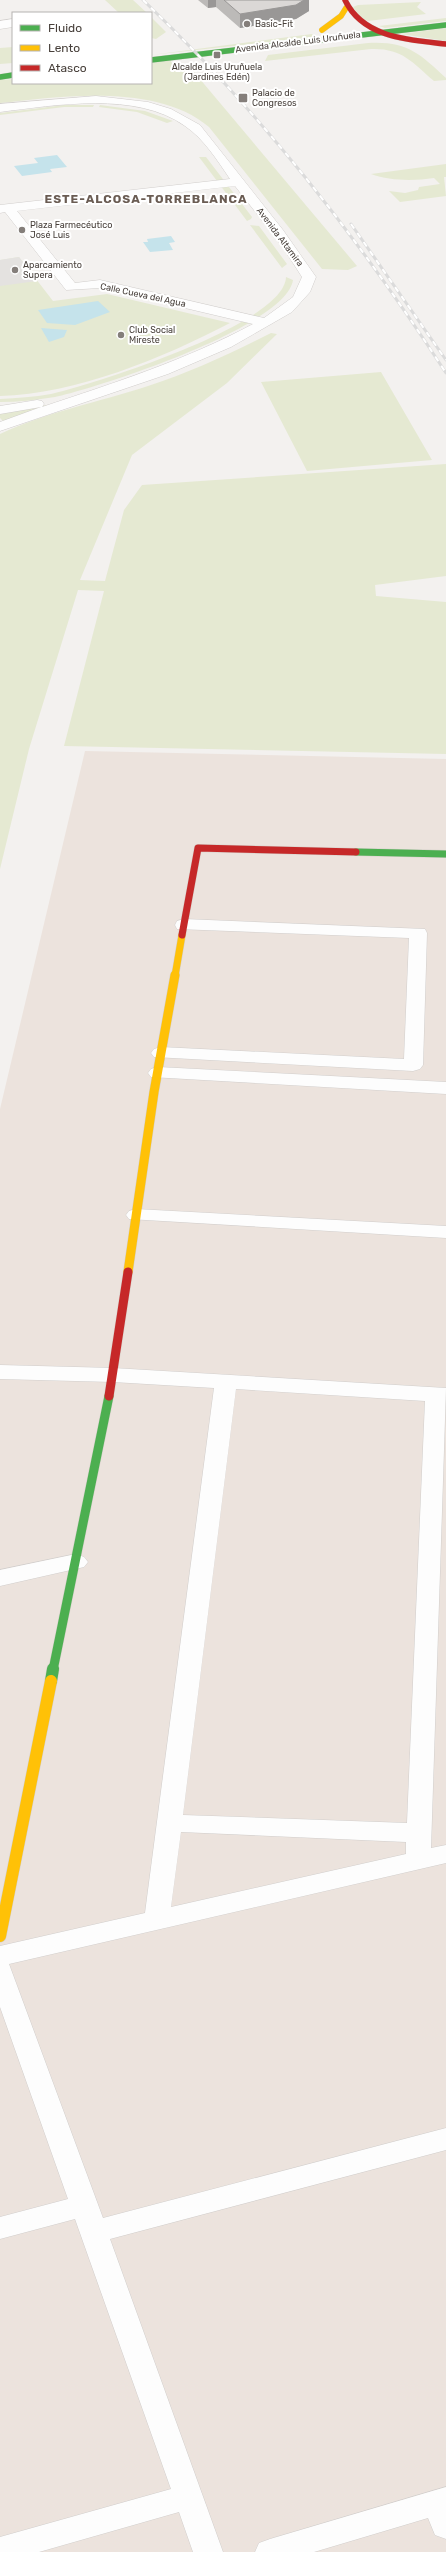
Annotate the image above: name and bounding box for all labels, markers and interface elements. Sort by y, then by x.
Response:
legend [12,12,152,84]
marker: Basic-Fit [242,19,252,29]
place label: Basic-Fit [255,19,293,29]
text: Fluido [48,21,82,35]
street label: Avenida Alcalde Luis Uruñuela [235,29,361,55]
text: Lento [48,41,80,55]
marker: Alcalde Luis Uruñuela (Jardines Edén) [212,50,222,60]
text: Atasco [48,61,87,75]
place label: Alcalde Luis Uruñuela (Jardines Edén) [172,62,262,82]
place label: Palacio de Congresos [252,88,297,108]
marker: Palacio de Congresos [237,92,249,104]
district label: ESTE-ALCOSA-TORREBLANCA [45,192,247,206]
street label: Avenida Altamira [255,206,305,268]
place label: Plaza Farmecéutico José Luis [30,220,112,240]
marker: Plaza Farmecéutico José Luis [17,225,27,235]
place label: Aparcamiento Supera [23,260,82,280]
marker: Aparcamiento Supera [10,265,20,275]
street label: Calle Cueva del Agua [99,281,187,309]
place label: Club Social Mireste [129,325,175,345]
marker: Club Social Mireste [116,330,126,340]

